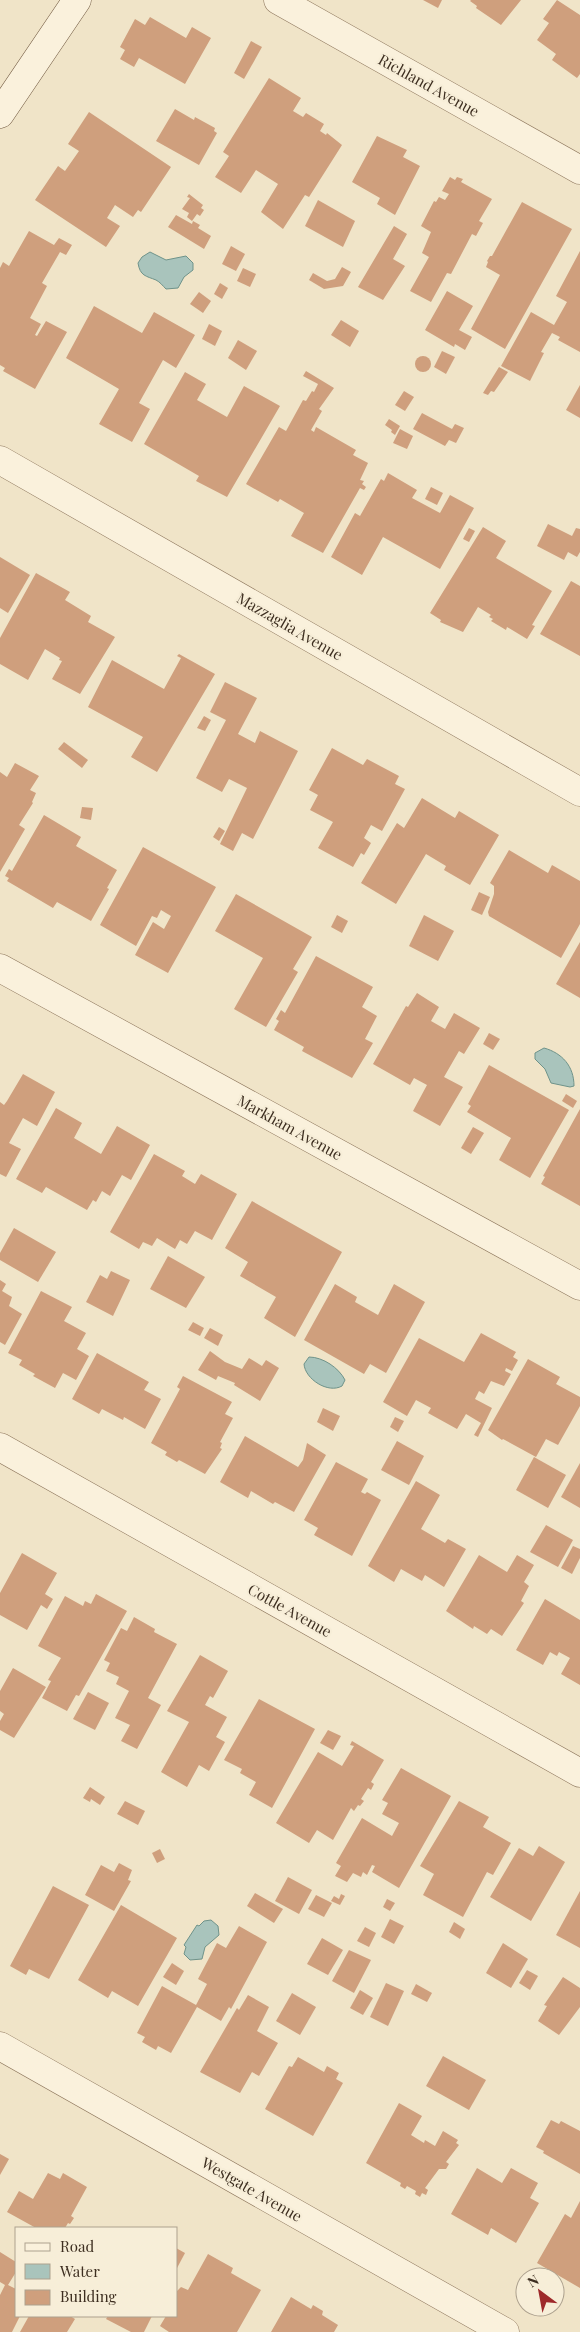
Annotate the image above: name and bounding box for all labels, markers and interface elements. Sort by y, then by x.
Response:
street label: Richland Avenue [375,49,483,121]
street label: Mazzaglia Avenue [234,588,346,664]
street label: Markham Avenue [234,1090,346,1164]
street label: Cottle Avenue [244,1579,336,1641]
street label: Westgate Avenue [197,2152,306,2226]
legend [15,2227,178,2317]
text: Road [60,2236,94,2256]
text: Water [59,2261,100,2281]
north arrow [515,2267,565,2317]
text: N [524,2270,542,2291]
text: Building [60,2286,117,2306]

